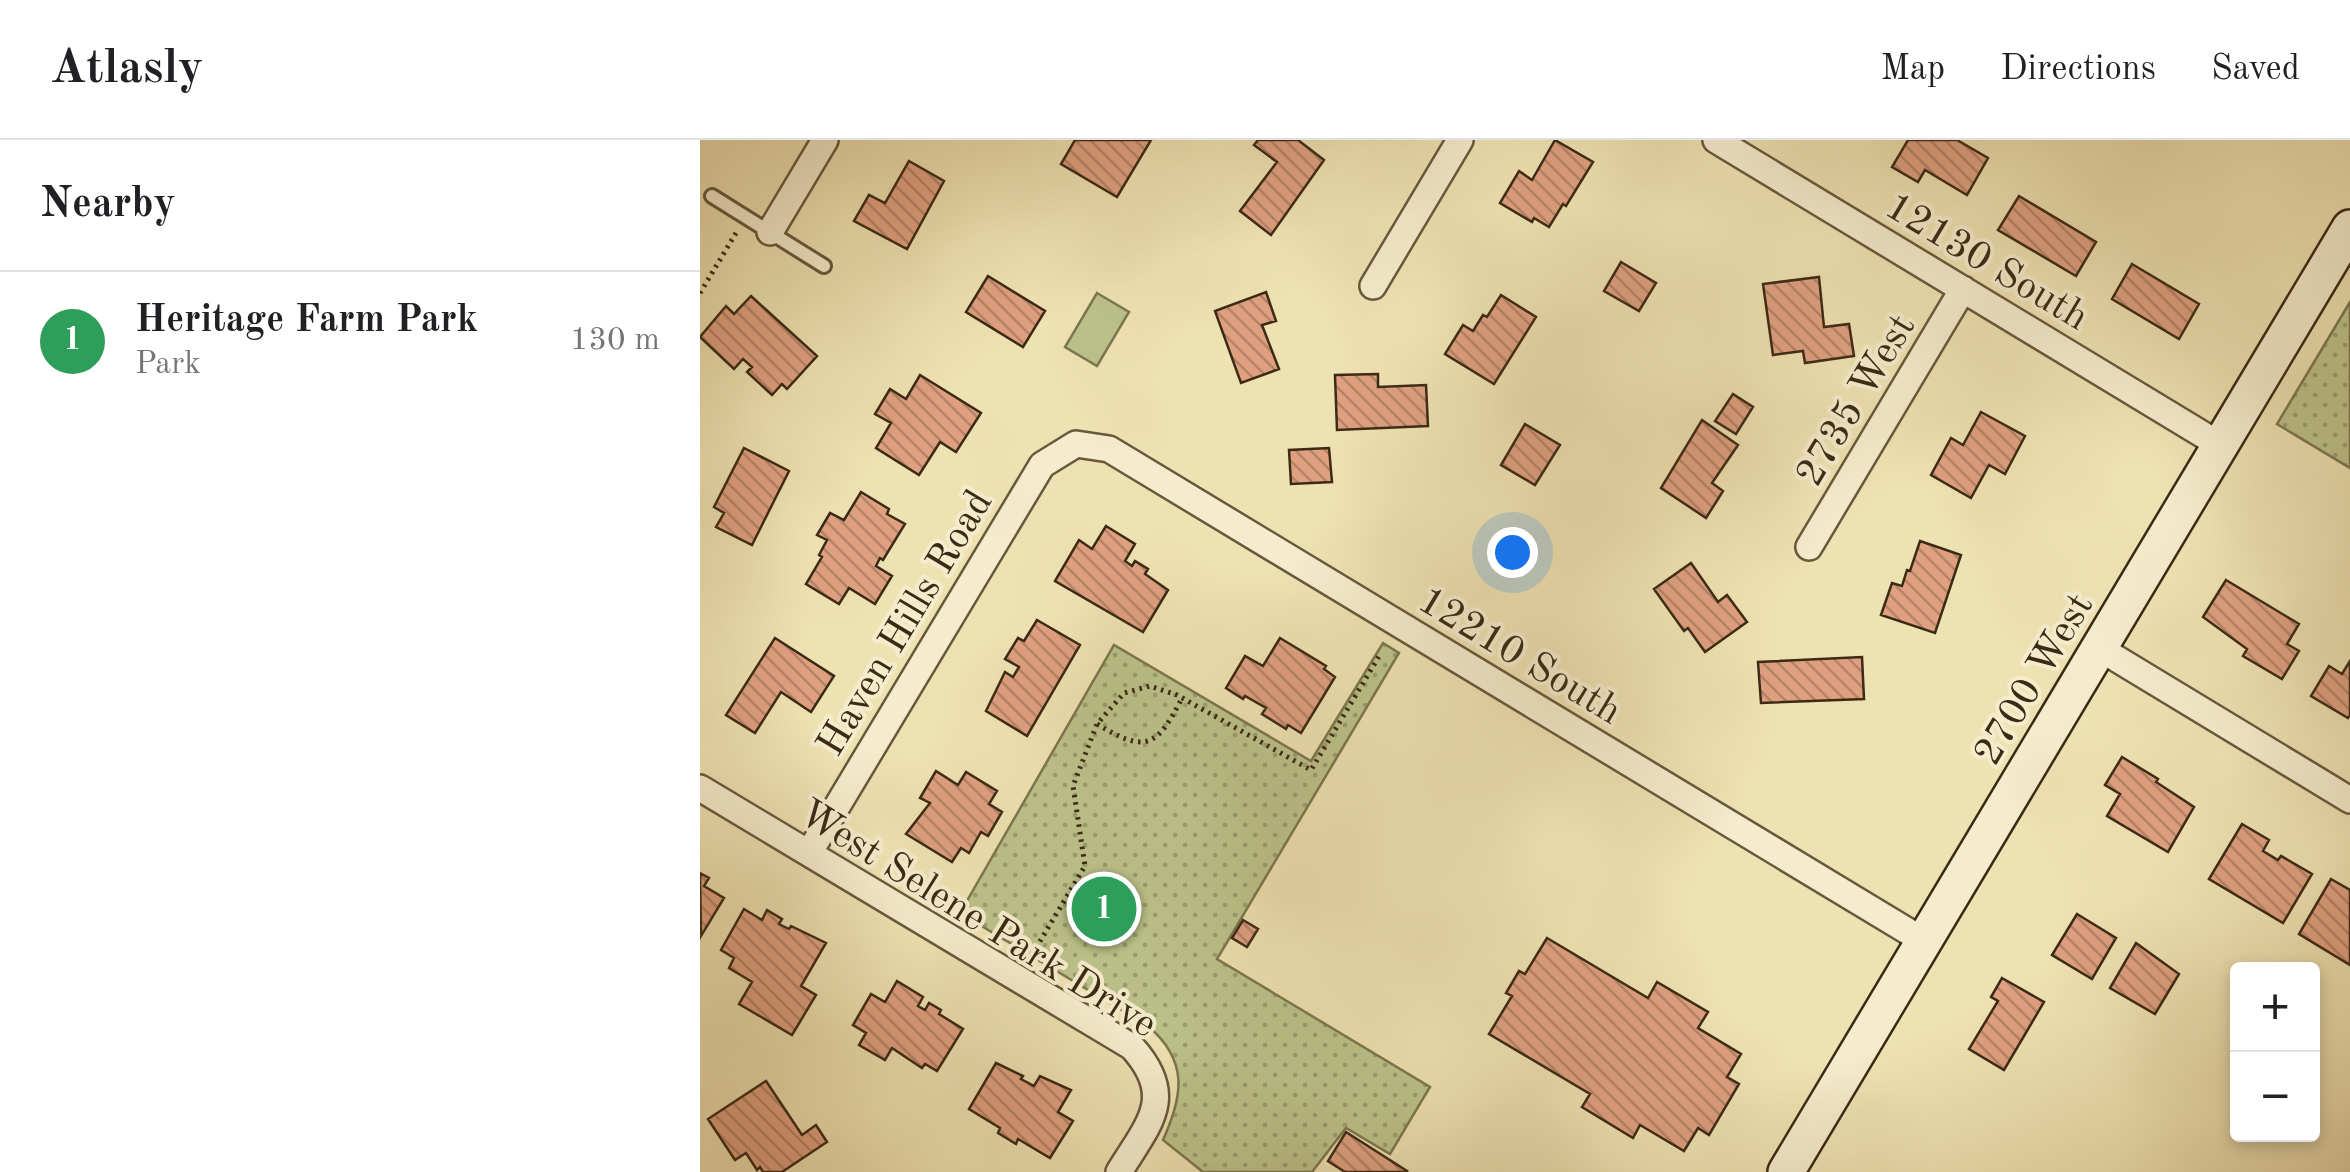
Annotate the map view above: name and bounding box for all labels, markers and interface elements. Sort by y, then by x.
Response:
text: Atlasly [50,45,203,93]
text: Map [1880,52,1945,87]
text: Directions [2000,52,2156,87]
text: Saved [2211,52,2300,87]
text: Nearby [40,184,176,226]
street label: 12130 South [1878,187,2094,340]
text: Heritage Farm Park [135,302,478,340]
street label: 2735 West [1791,308,1924,494]
text: 1 [63,325,82,357]
text: 130 m [570,325,660,357]
text: Park [135,349,201,381]
street label: Haven Hills Road [811,484,1001,764]
your location [1487,527,1538,578]
street label: 12210 South [1411,581,1627,734]
street label: 2700 West [1969,587,2102,773]
street label: West Selene Park Drive [791,794,1163,1047]
pin: 1 [1072,872,1136,946]
map controls [2230,962,2320,1142]
button: + [2230,962,2320,1052]
button: − [2230,1052,2320,1142]

